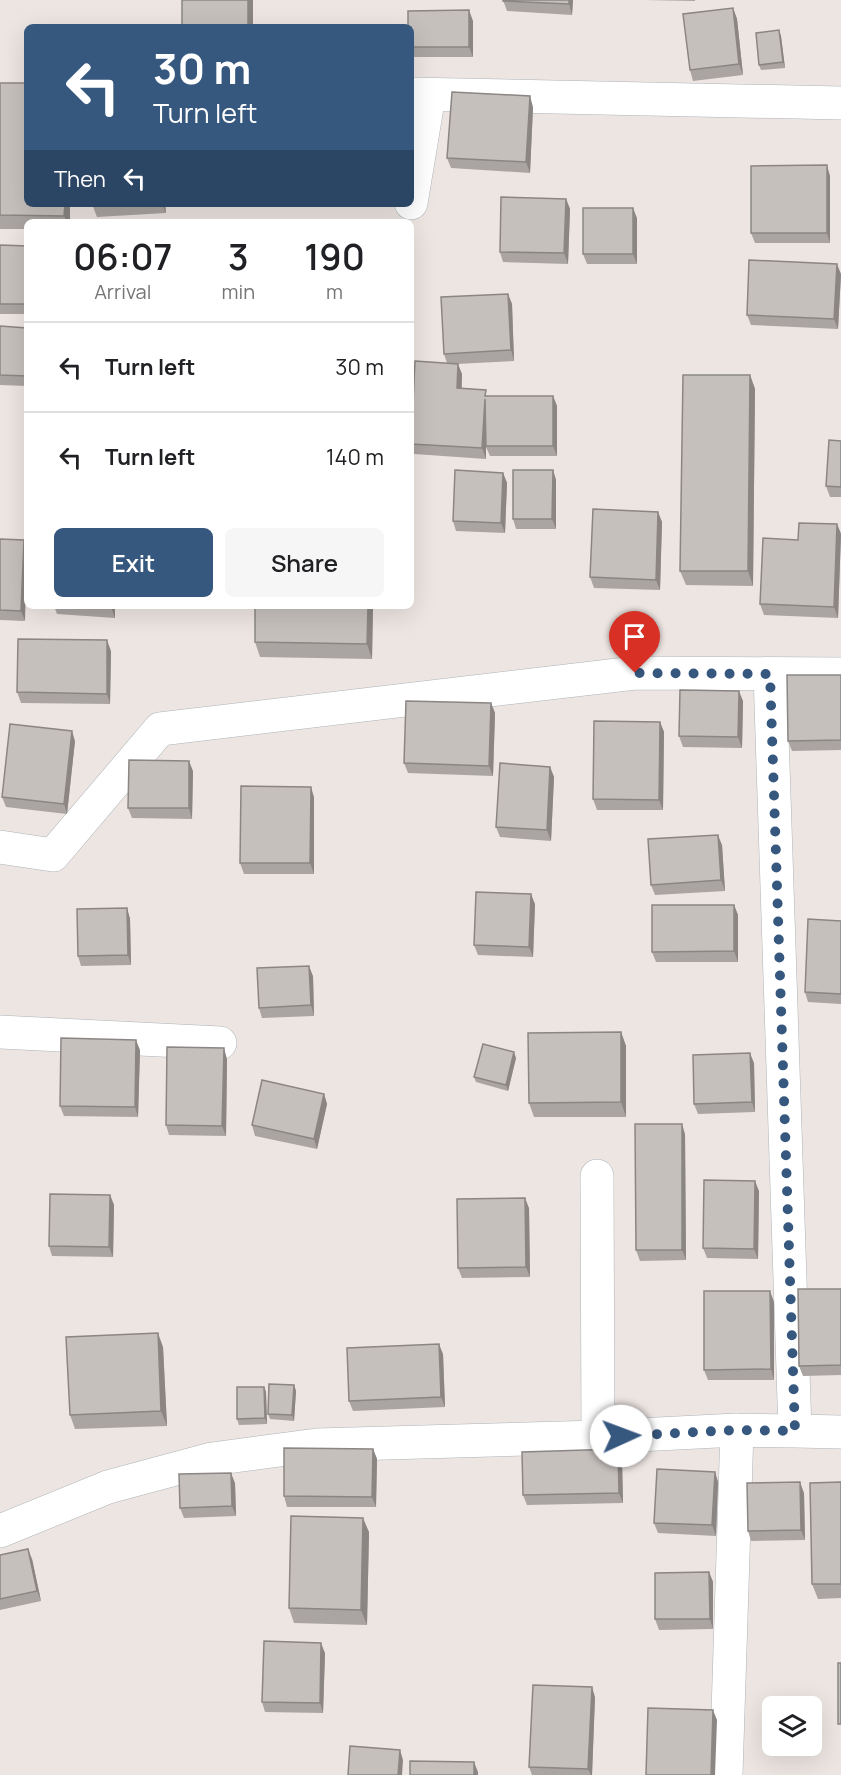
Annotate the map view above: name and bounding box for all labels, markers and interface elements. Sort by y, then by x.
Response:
text: 30 m [153,39,251,97]
icon: left [54,48,132,126]
text: Turn left [153,94,257,131]
icon: left [118,162,151,195]
text: Then [54,164,106,194]
text: 06:07 [73,232,172,281]
text: 3 [228,232,249,281]
text: 190 [304,232,365,281]
text: Arrival [94,278,151,305]
text: min [222,278,255,305]
text: m [326,278,343,305]
icon: left [54,351,87,384]
text: Turn left [105,352,195,382]
text: 30 m [335,352,384,382]
icon: left [54,441,87,474]
text: Turn left [105,442,195,472]
text: 140 m [326,442,384,472]
button: Exit [54,528,213,597]
button: Share [225,528,384,597]
pin [609,611,660,673]
icon: arrive [618,620,651,653]
position arrow [589,1404,653,1468]
map controls [762,1696,822,1756]
button: layers [762,1696,822,1756]

